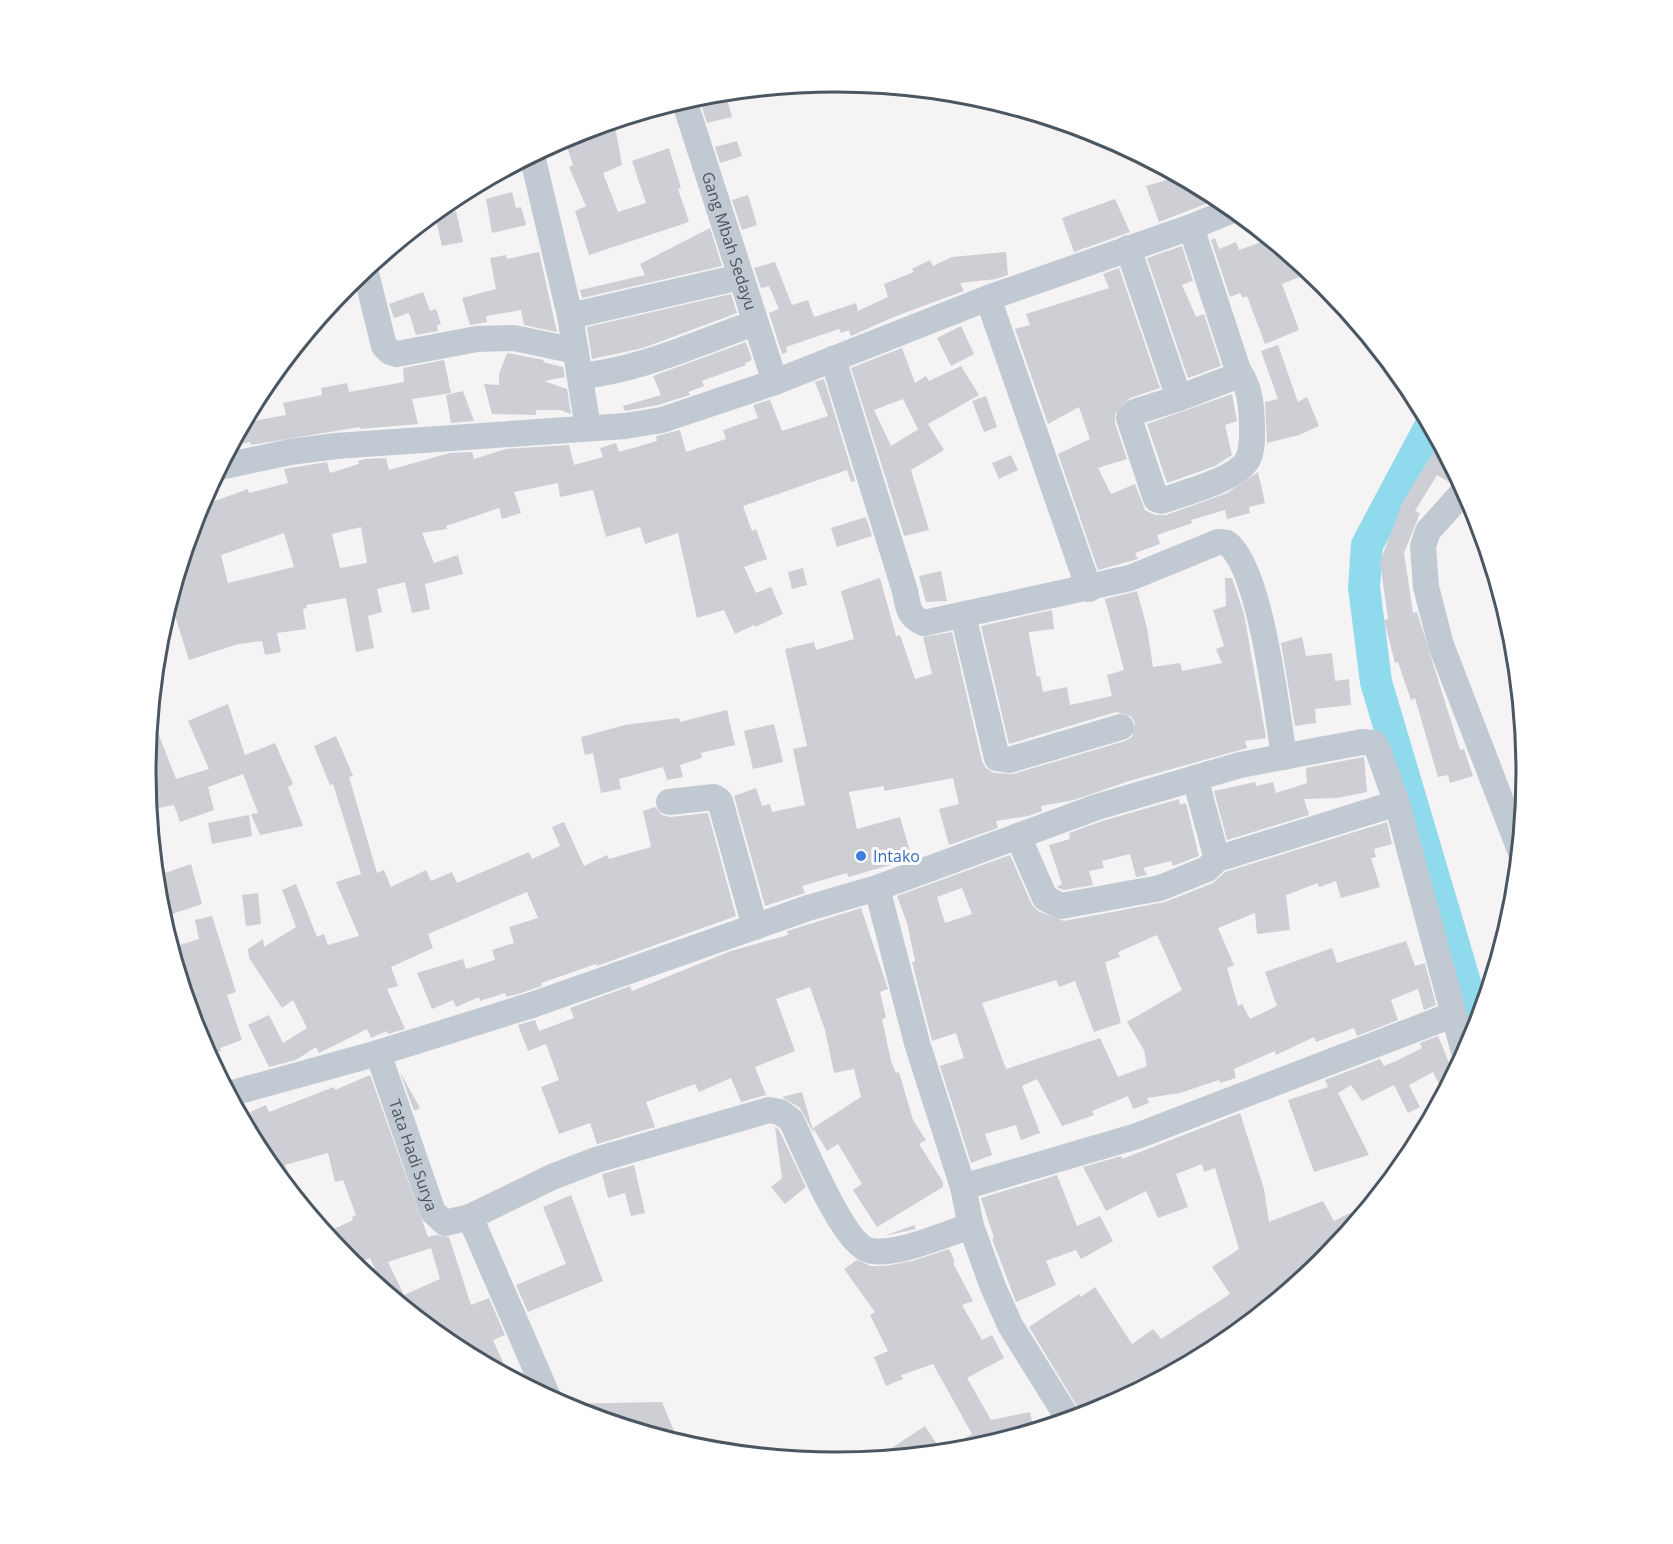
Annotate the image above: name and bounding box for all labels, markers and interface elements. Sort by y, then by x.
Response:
street label: Gang Mbah Sedayu [697,169,762,313]
place label: Intako [873,845,920,867]
marker: Intako [854,849,868,863]
street label: Tata Hadi Surya [384,1096,443,1214]

